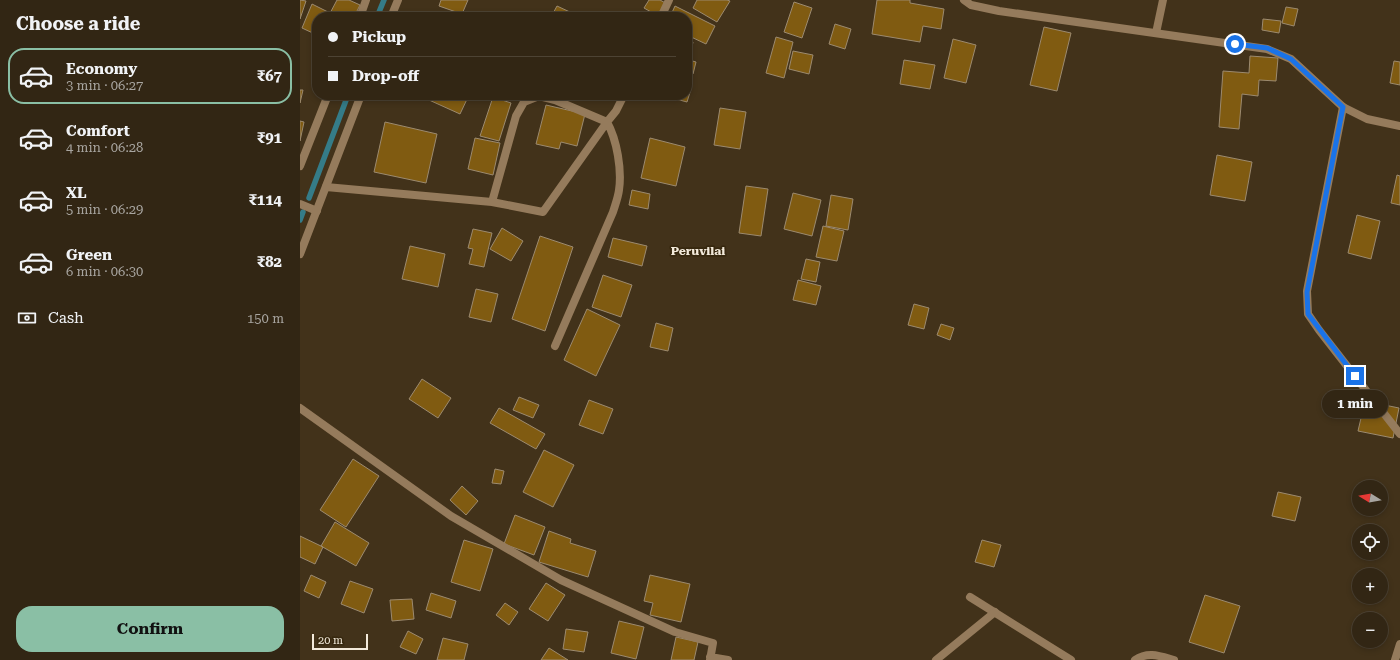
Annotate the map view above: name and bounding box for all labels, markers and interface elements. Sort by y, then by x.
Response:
text: Choose a ride [16,13,140,34]
text: Pickup [352,28,406,46]
route start [1226,35,1244,53]
icon: car [18,58,54,94]
text: Economy [66,60,137,78]
text: ₹67 [257,67,282,85]
text: Drop-off [352,67,419,85]
text: 3 min · 06:27 [66,78,143,93]
icon: car [18,120,54,156]
text: Comfort [66,122,130,140]
text: ₹91 [257,129,282,147]
text: 4 min · 06:28 [66,140,143,155]
icon: car [18,182,54,218]
text: XL [66,184,87,202]
text: ₹114 [248,191,282,209]
text: 5 min · 06:29 [66,202,143,217]
icon: car [18,244,54,280]
district label: Peruvilai [671,244,725,258]
text: Green [66,246,112,264]
text: ₹82 [257,253,282,271]
text: 6 min · 06:30 [66,264,143,279]
icon: cash [16,307,38,329]
text: Cash [48,309,84,327]
text: 150 m [247,311,284,326]
route end [1346,367,1364,385]
callout: 1 min [1322,390,1388,418]
text: 1 min [1337,396,1373,411]
north arrow [1352,480,1388,516]
map controls [1352,480,1388,648]
button: locate [1352,524,1388,560]
button: + [1352,568,1388,604]
button: Confirm [16,606,284,652]
button: − [1352,612,1388,648]
scale bar [312,632,368,651]
text: 20 m [318,634,343,647]

